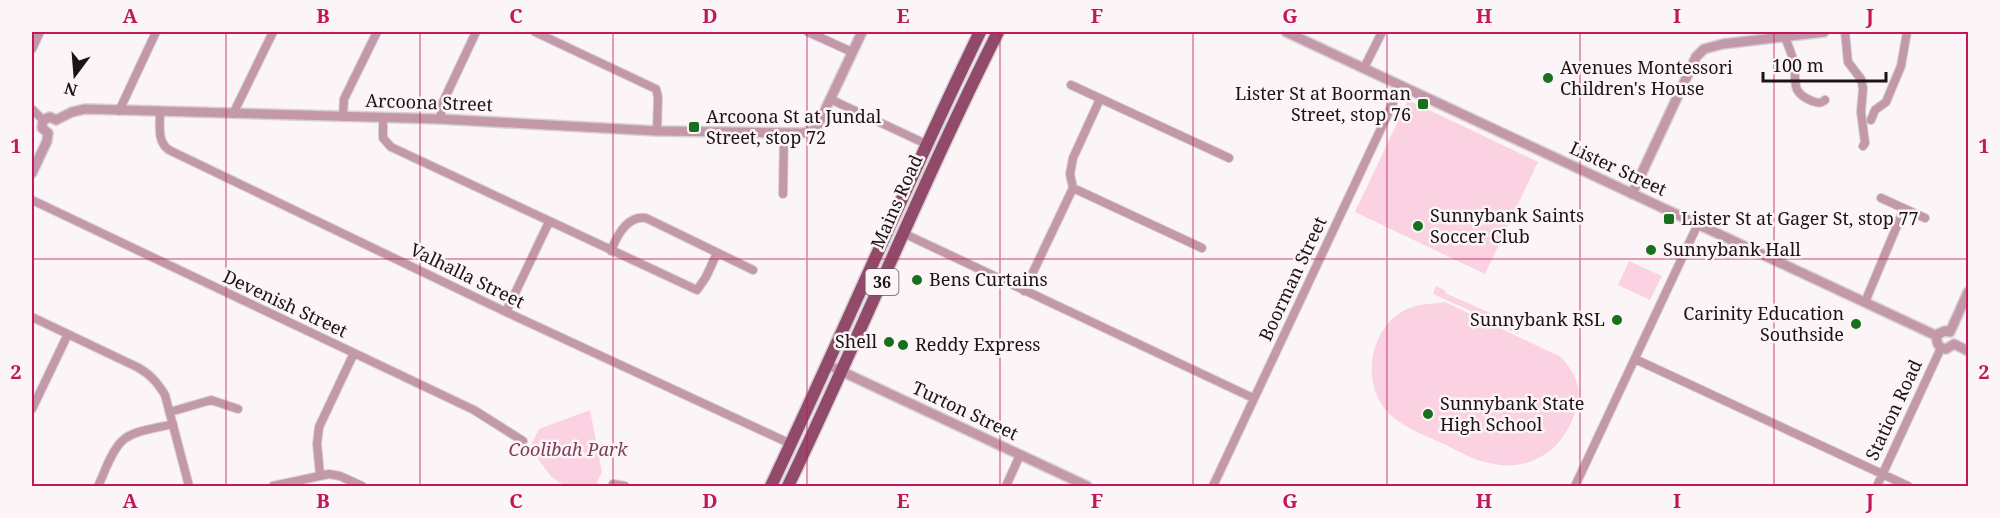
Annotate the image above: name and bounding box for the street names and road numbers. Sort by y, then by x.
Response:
street label: Arcoona Street [365,88,493,116]
street label: Lister Street [1566,135,1671,201]
street label: Mains Road [865,151,928,252]
street label: Boorman Street [1253,212,1331,345]
street label: Valhalla Street [406,237,529,313]
street label: Devenish Street [219,264,351,342]
road number: 36 [866,269,898,295]
street label: Station Road [1859,355,1927,464]
street label: Turton Street [909,375,1022,445]

